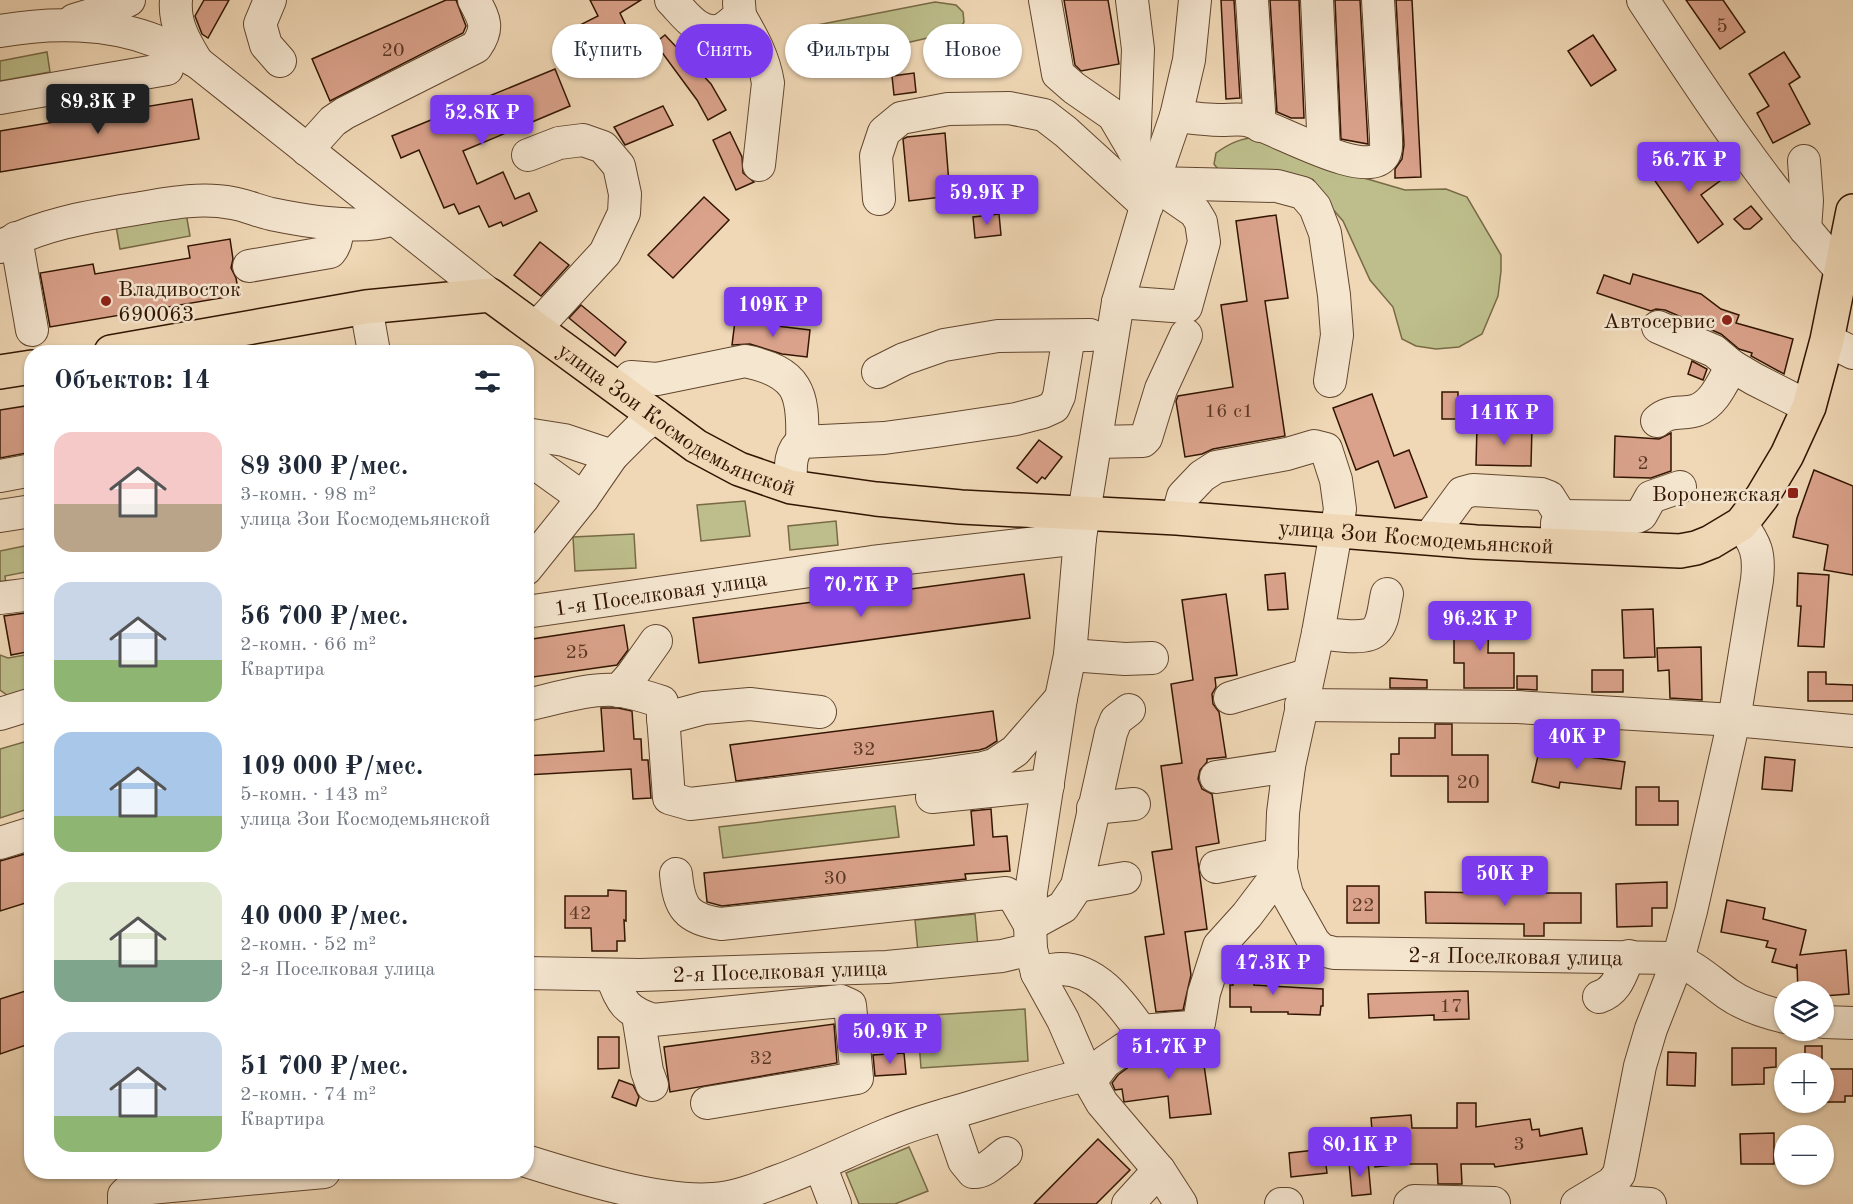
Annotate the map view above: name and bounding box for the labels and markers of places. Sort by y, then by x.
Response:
pin: 89.3K ₽ [43,84,153,135]
pin: 52.8K ₽ [427,95,537,146]
pin: 56.7K ₽ [1634,142,1744,193]
pin: 59.9K ₽ [932,175,1042,226]
place label: Владивосток 690063 [118,279,241,326]
pin: 109K ₽ [724,287,822,338]
marker: Владивосток 690063 [99,294,113,308]
place label: Автосервис [1603,311,1715,333]
marker: Автосервис [1720,313,1734,327]
pin: 141K ₽ [1455,395,1553,446]
place label: Воронежская [1652,484,1781,506]
marker: Воронежская [1786,486,1800,500]
pin: 70.7K ₽ [806,567,916,618]
pin: 96.2K ₽ [1425,601,1535,652]
pin: 40K ₽ [1535,719,1619,770]
pin: 50K ₽ [1463,856,1547,907]
pin: 47.3K ₽ [1218,945,1328,996]
pin: 50.9K ₽ [835,1014,945,1065]
pin: 51.7K ₽ [1114,1029,1224,1080]
pin: 80.1K ₽ [1305,1127,1415,1178]

